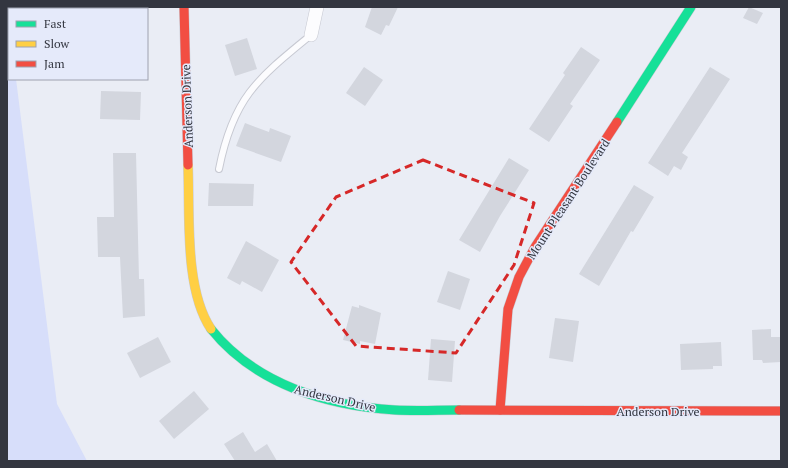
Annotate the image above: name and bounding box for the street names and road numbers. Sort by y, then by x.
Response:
street label: Anderson Drive [178,64,196,148]
street label: Mount Pleasant Boulevard [523,136,613,262]
street label: Anderson Drive [293,381,377,415]
street label: Anderson Drive [616,404,700,419]

